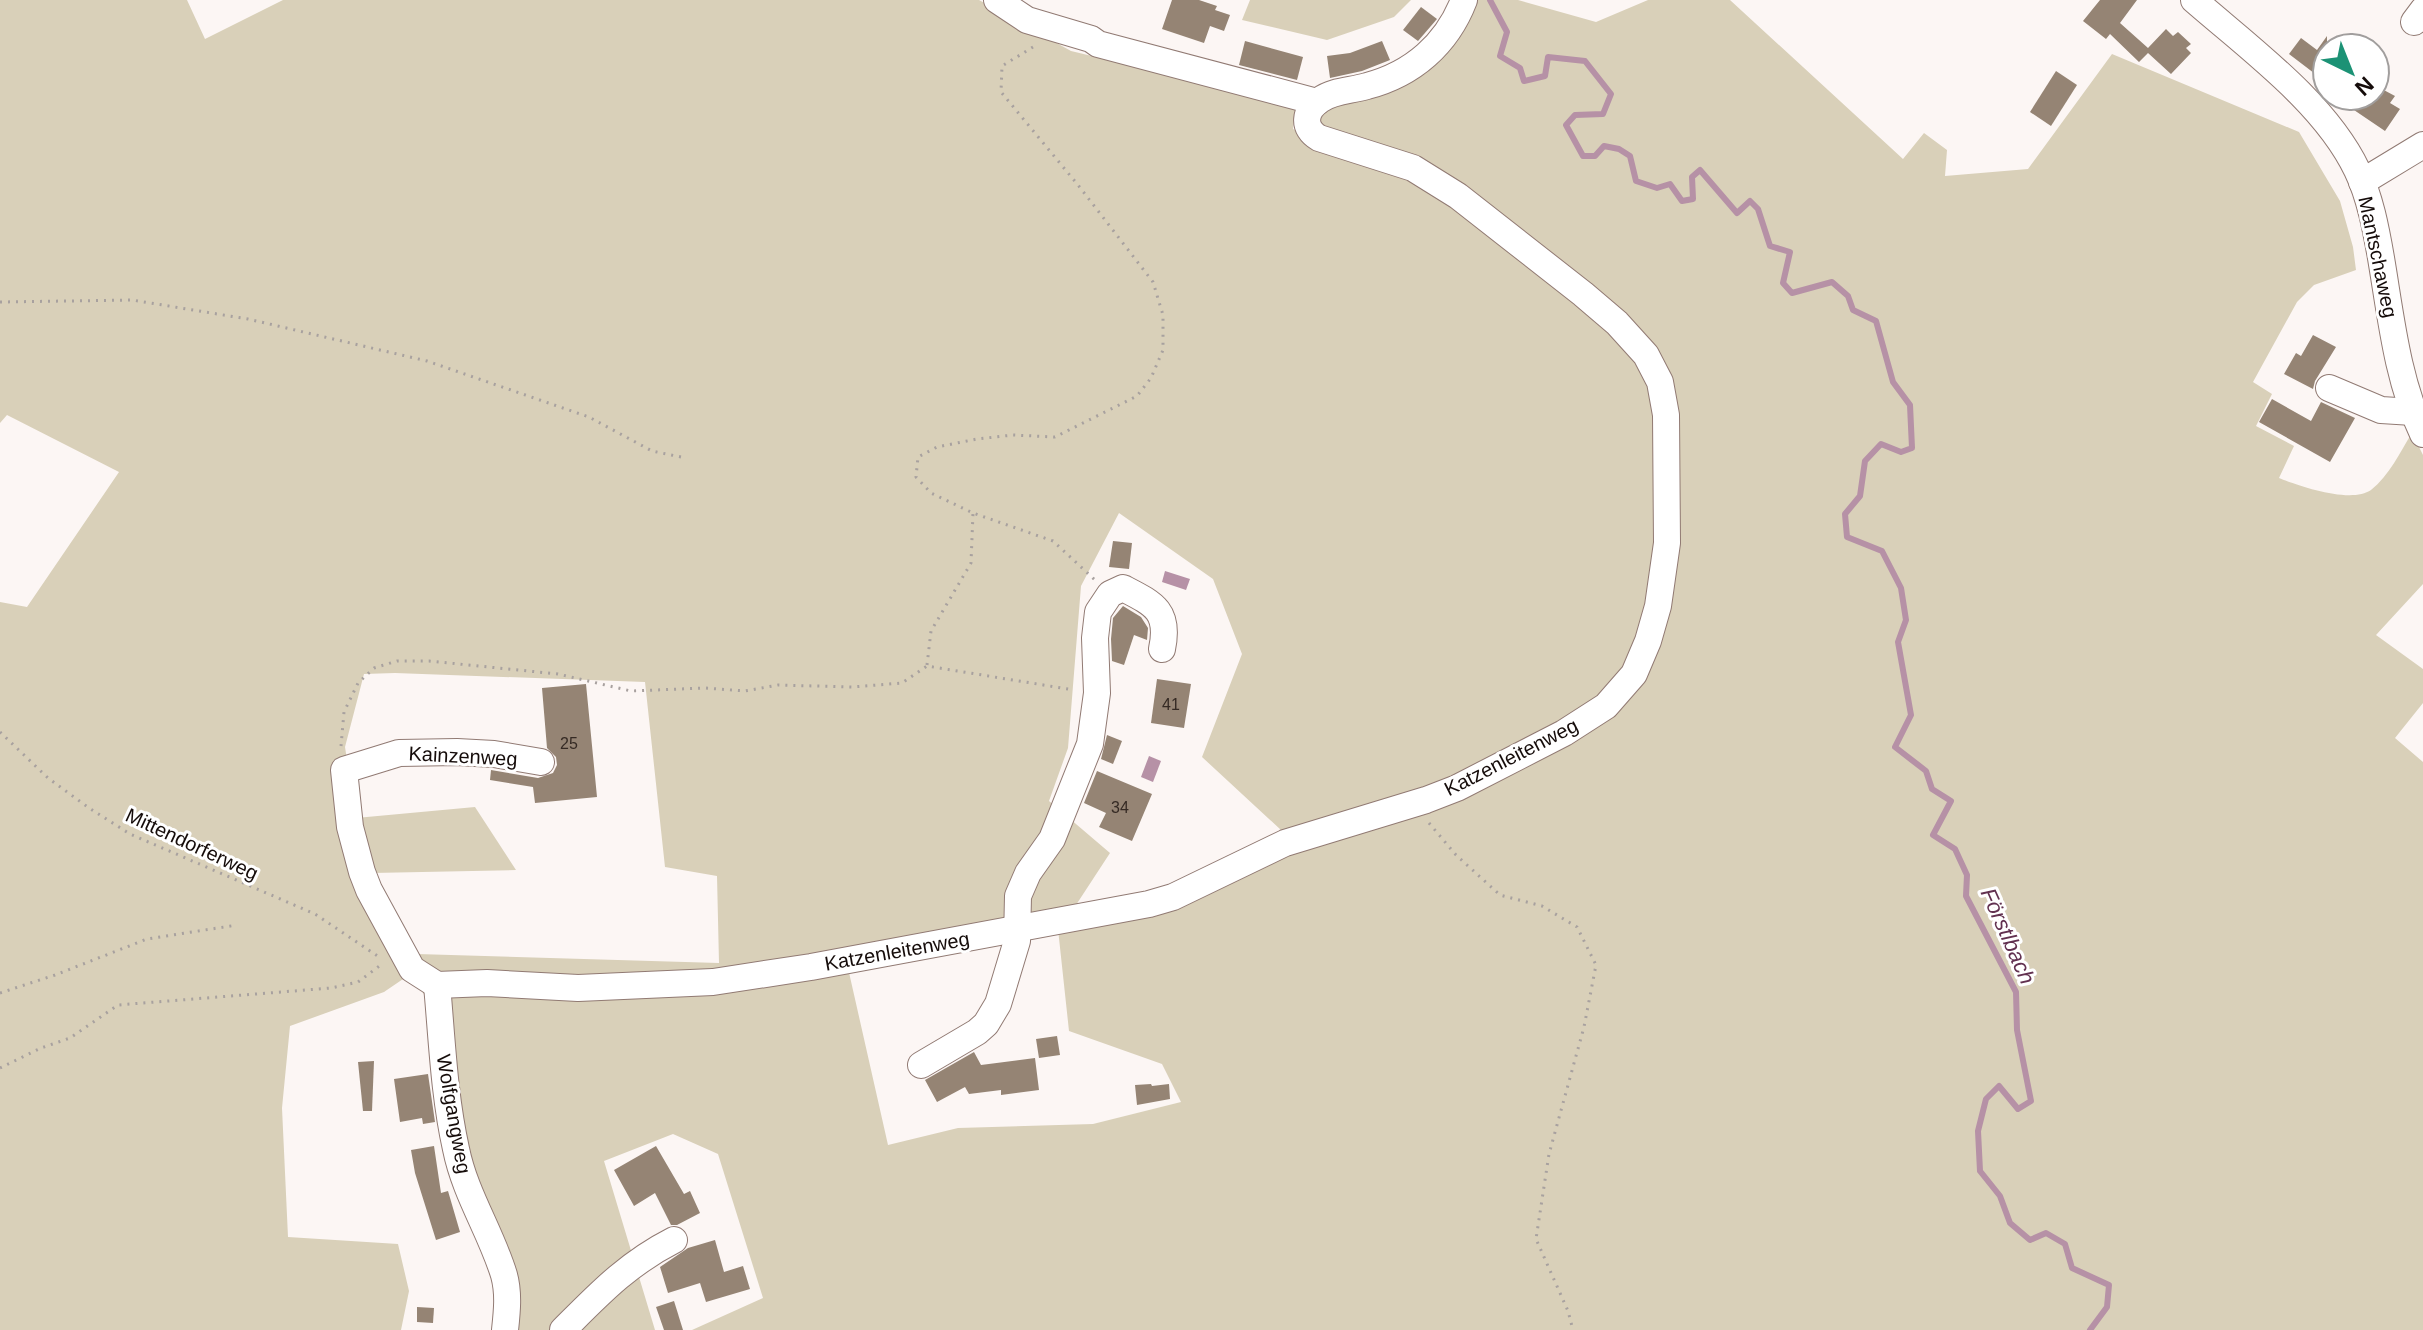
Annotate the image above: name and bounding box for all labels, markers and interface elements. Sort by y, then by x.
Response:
north arrow [2311,32,2391,112]
text: N [2350,72,2379,101]
street label: Mantschaweg [2354,194,2402,320]
house number: 41 [1162,696,1180,713]
street label: Katzenleitenweg [1441,714,1581,800]
house number: 25 [560,735,578,752]
street label: Kainzenweg [408,742,518,770]
house number: 34 [1111,799,1129,816]
street label: Mittendorferweg [122,804,262,884]
water label: Förstlbach [1976,884,2040,988]
street label: Katzenleitenweg [823,927,971,975]
street label: Wolfgangweg [433,1053,475,1175]

